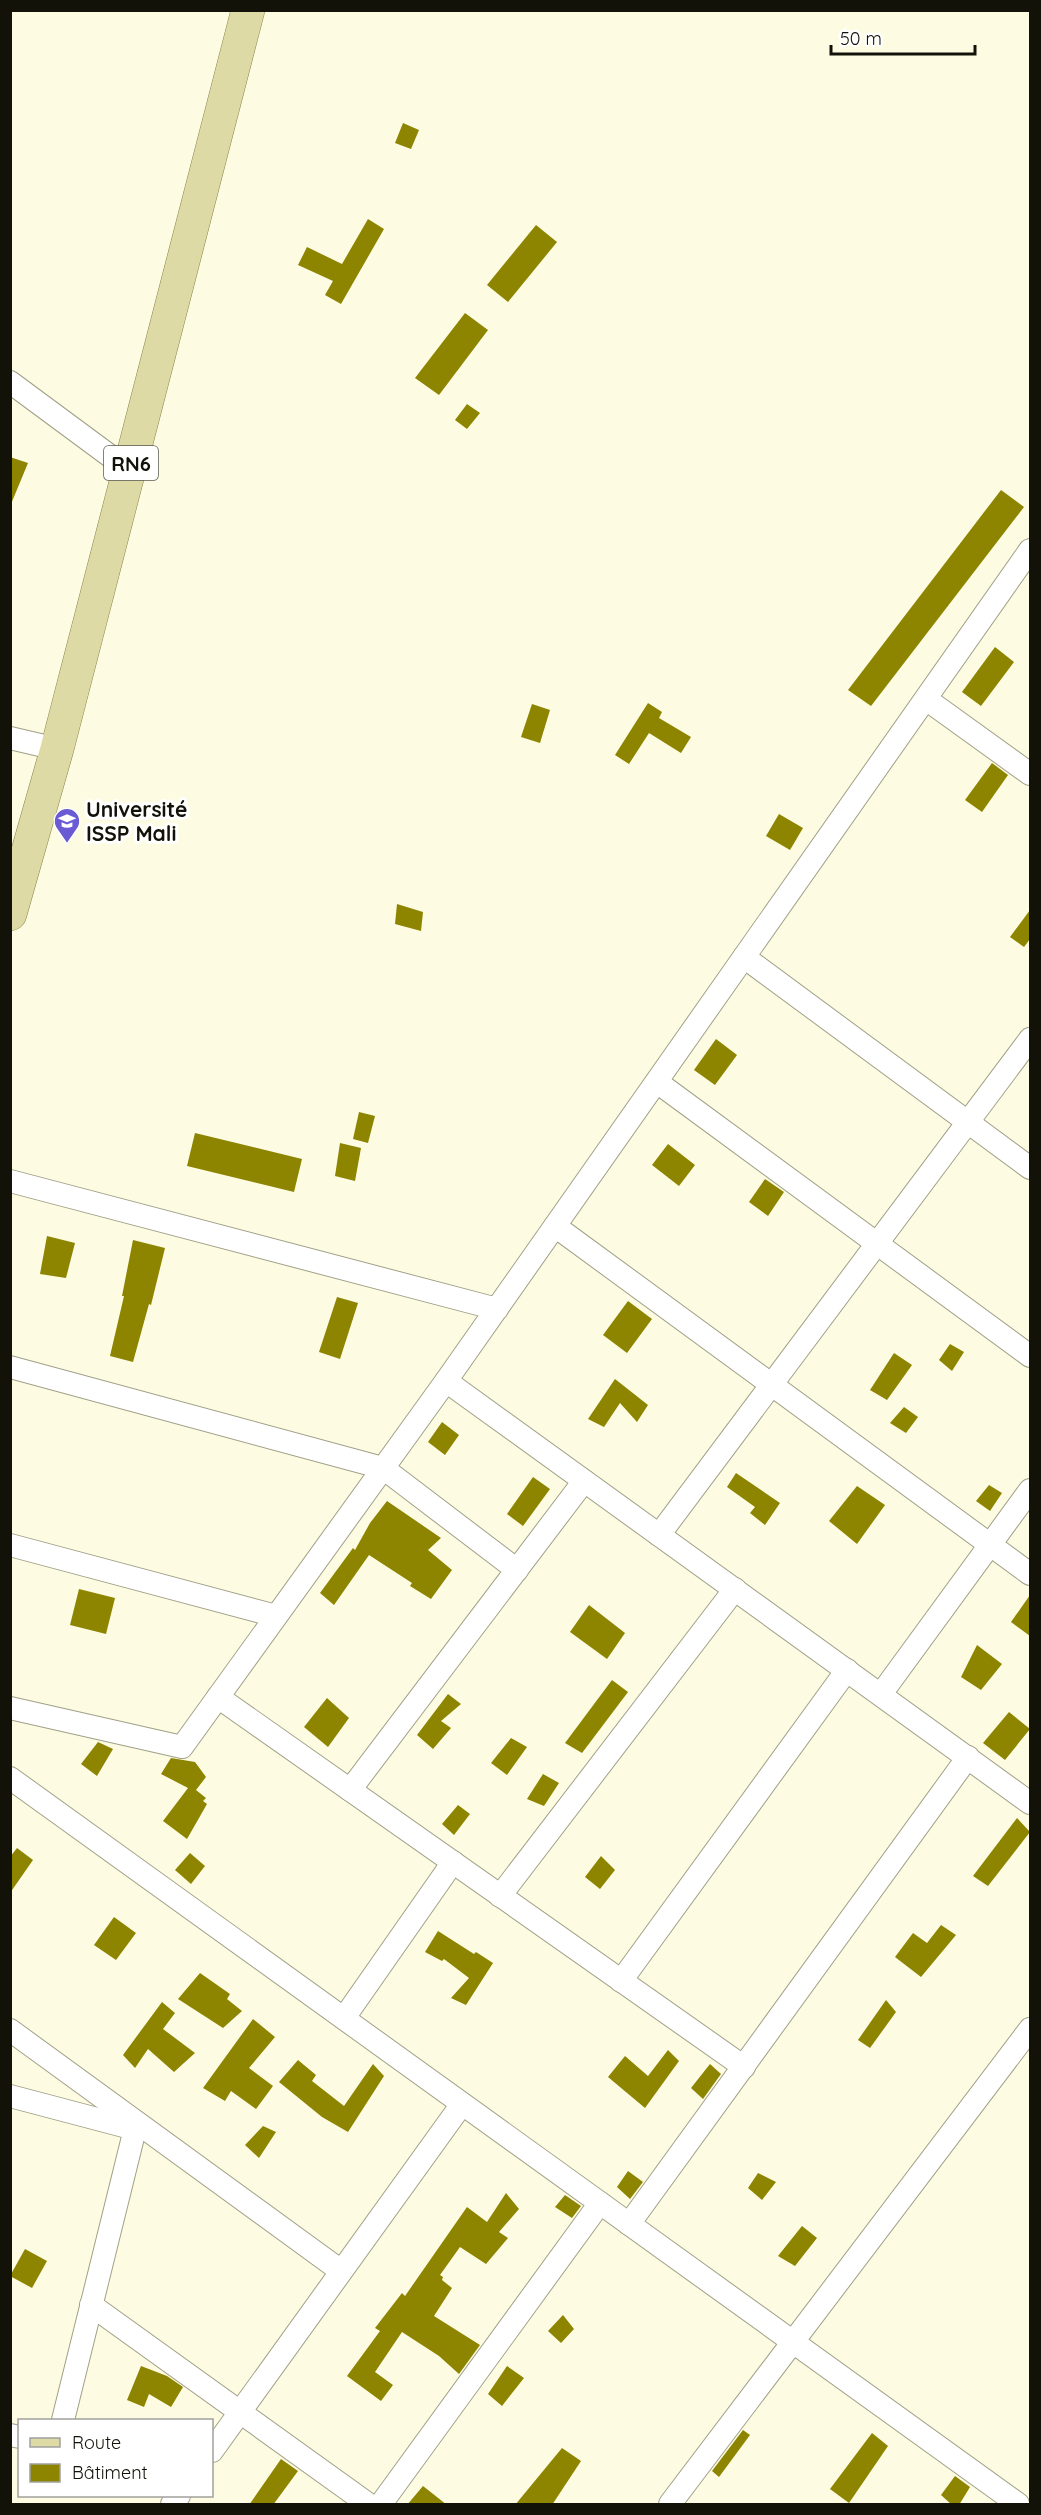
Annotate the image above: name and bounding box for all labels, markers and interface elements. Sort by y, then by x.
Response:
scale bar [831,18,975,56]
text: 50 m [840,27,882,50]
road number: RN6 [104,446,158,480]
place label: Université ISSP Mali [86,796,187,846]
school or university icon: Université ISSP Mali [52,806,82,844]
legend [18,2419,213,2497]
text: Route [72,2431,121,2454]
text: Bâtiment [72,2461,148,2484]

